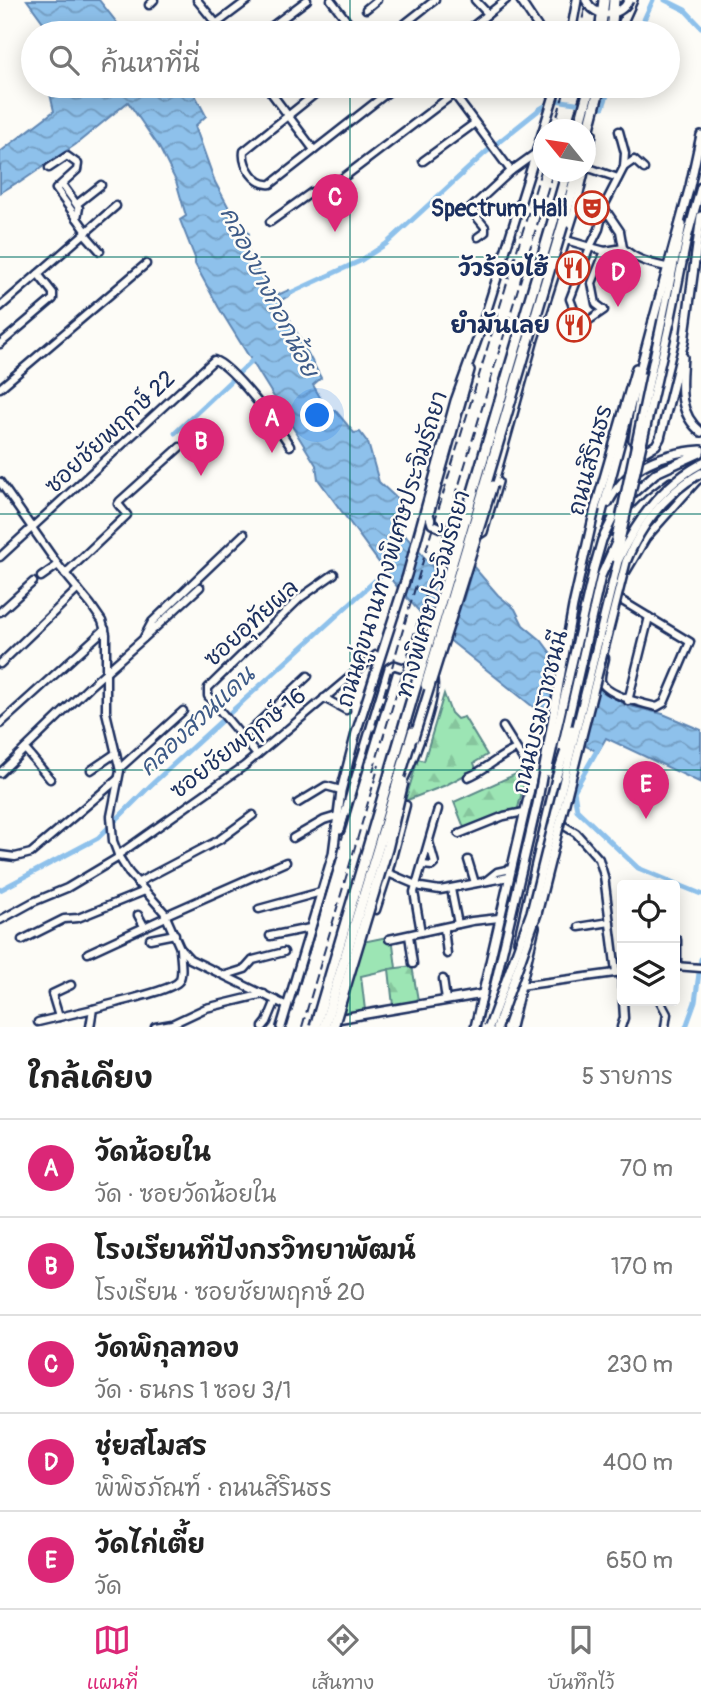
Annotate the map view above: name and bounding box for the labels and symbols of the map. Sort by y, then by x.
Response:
north arrow [533,119,596,182]
pin: C [312,174,358,232]
theatre icon: Spectrum Hall [573,189,611,227]
place label: Spectrum Hall [431,194,568,223]
water label: คลองบางกอกน้อย [214,202,326,384]
restaurant icon: วัวร้องไฮ้ [554,249,592,287]
pin: D [595,249,641,307]
place label: วัวร้องไฮ้ [458,253,549,283]
restaurant icon: ยำมันเลย [555,306,593,344]
place label: ยำมันเลย [450,310,550,340]
street label: ซอยชัยพฤกษ์ 22 [37,363,182,501]
street label: ถนนคู่ขนานทางพิเศษประจิมรัถยา [331,387,453,711]
pin: A [249,395,295,453]
your location [300,398,334,432]
street label: ถนนสิรินธร [561,401,619,519]
pin: B [178,418,224,476]
street label: ทางพิเศษประจิมรัถยา [390,487,476,701]
street label: ซอยอุทัยผล [198,573,306,675]
street label: ถนนบรมราชชนนี [505,626,574,797]
water label: คลองสวนแดน [133,660,261,782]
street label: ซอยชัยพฤกษ์ 16 [163,679,312,806]
pin: E [623,761,669,819]

